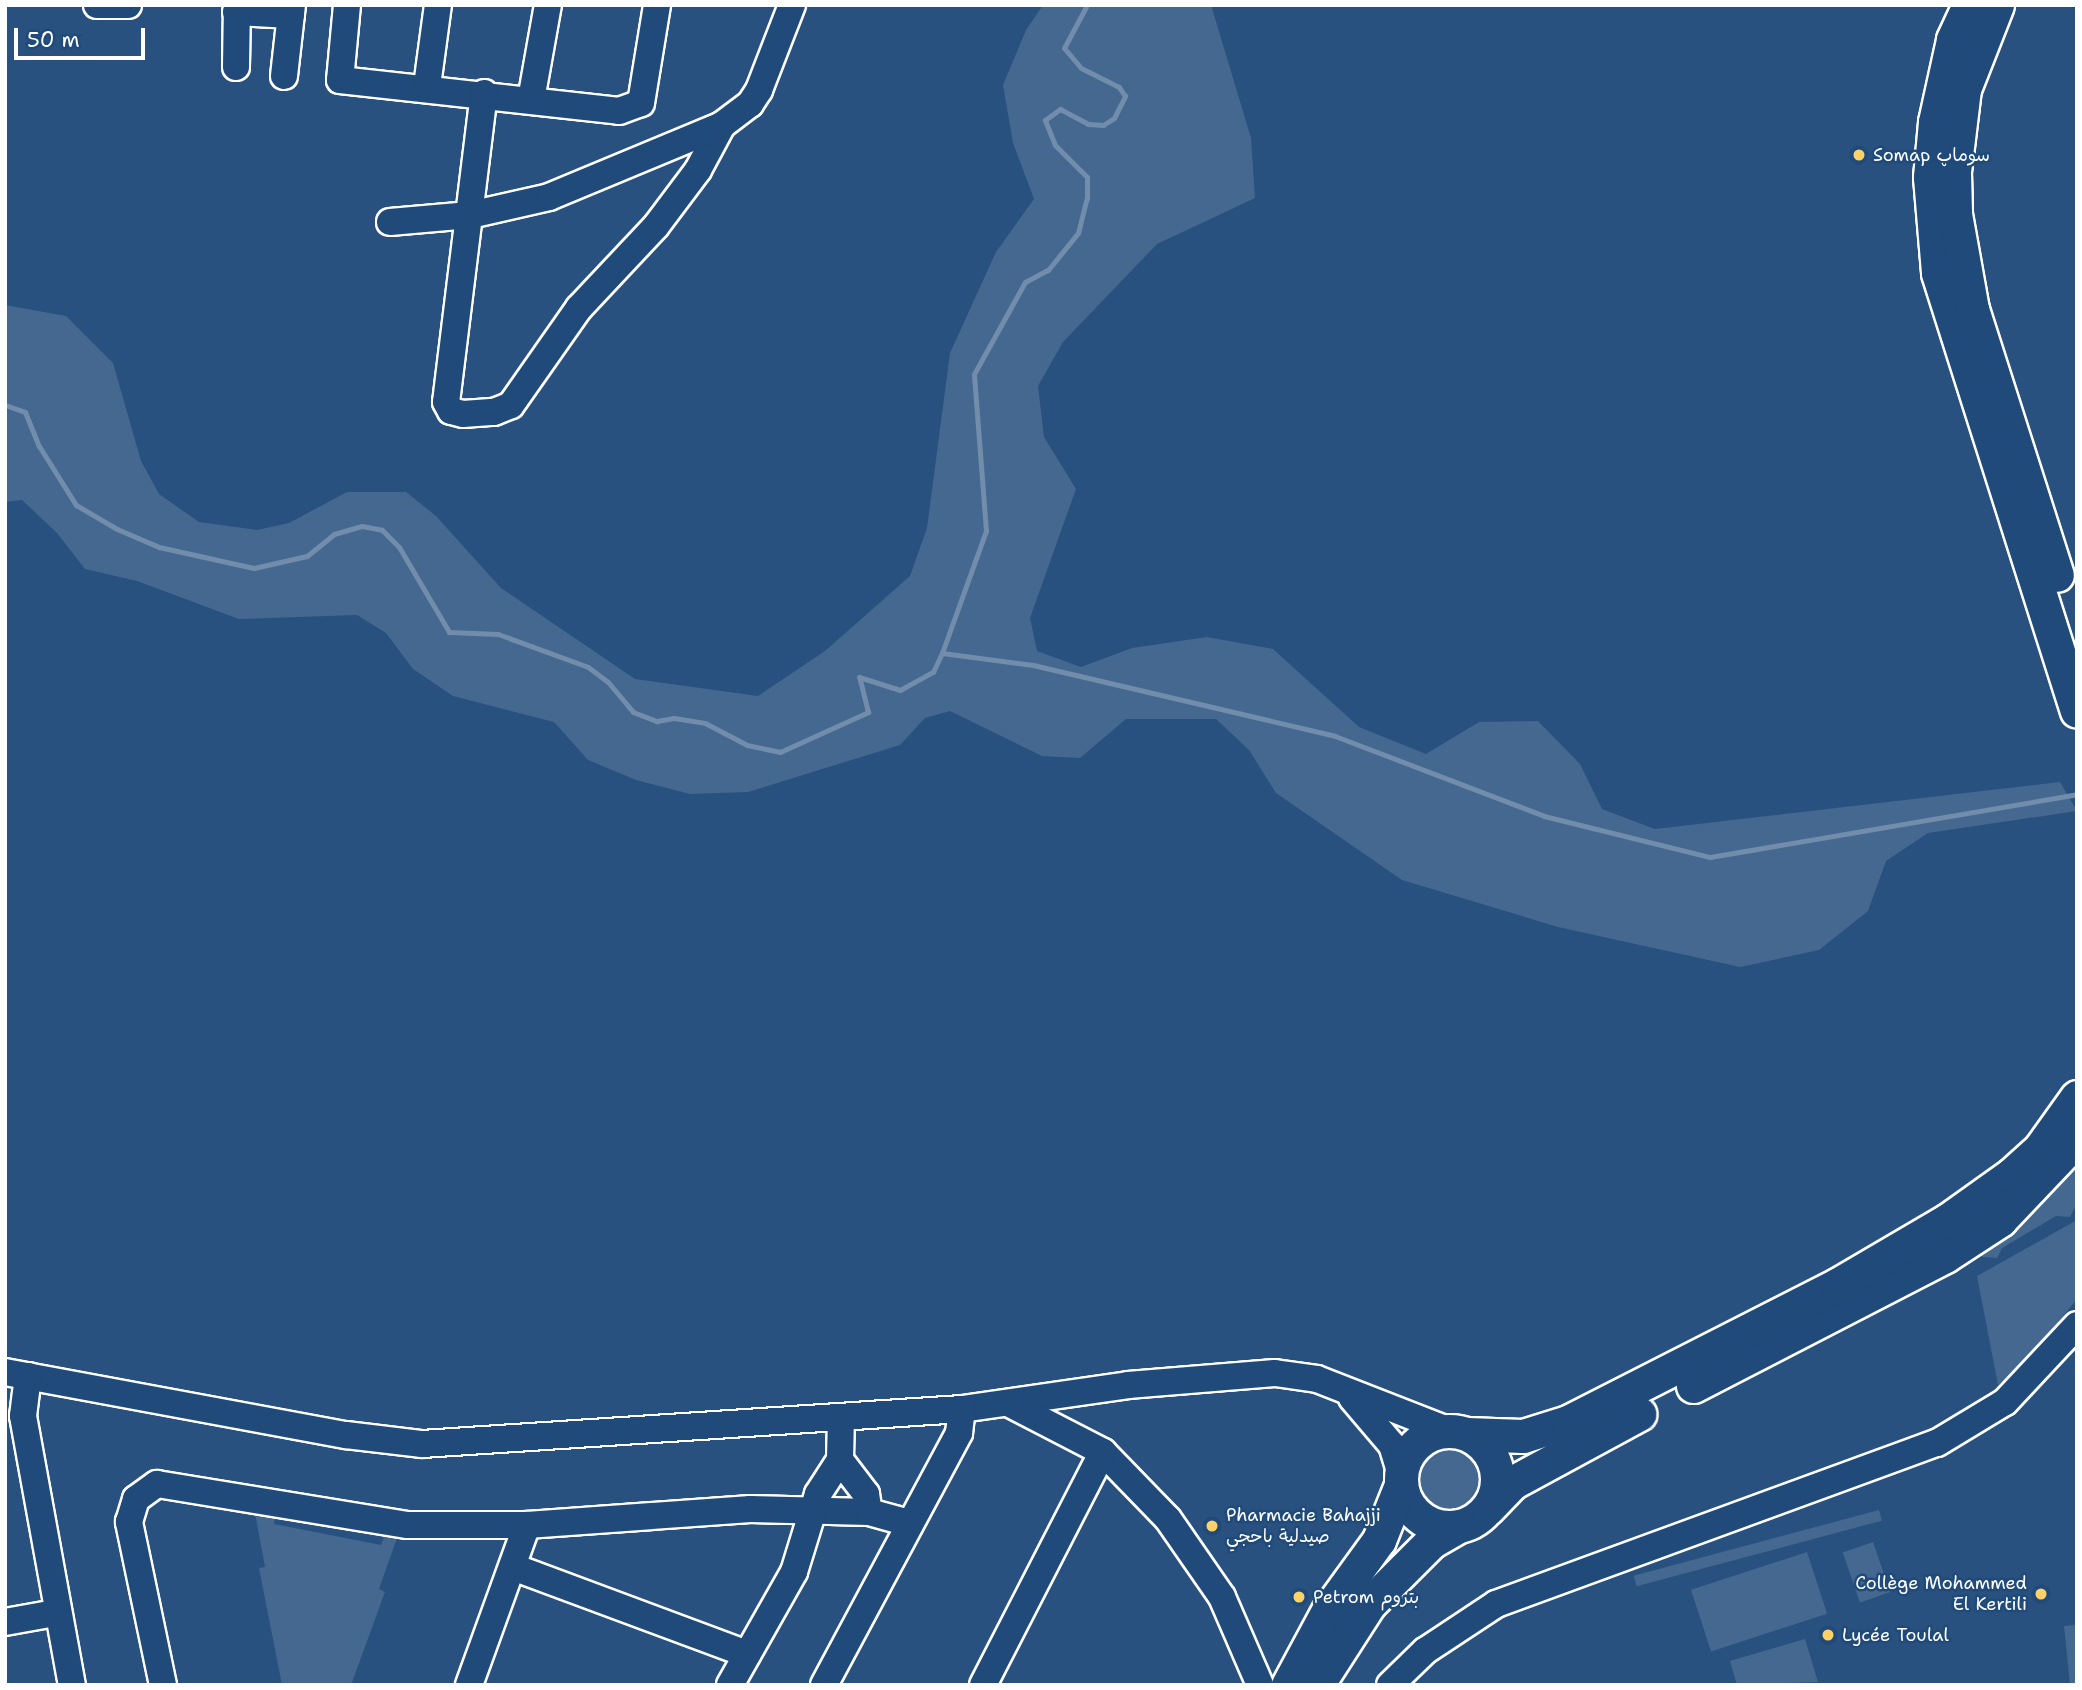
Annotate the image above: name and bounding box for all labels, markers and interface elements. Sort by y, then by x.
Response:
scale bar [18,14,149,58]
text: 50 m [27,26,80,54]
place label: Somap سوماپ [1873,144,1990,166]
marker: Somap سوماپ [1851,147,1867,163]
place label: Pharmacie Bahajji صيدلية باحجي [1226,1505,1381,1548]
marker: Pharmacie Bahajji صيدلية باحجي [1204,1518,1220,1534]
place label: Collège Mohammed El Kertili [1855,1573,2027,1616]
place label: Petrom بتروم [1313,1586,1419,1608]
marker: Collège Mohammed El Kertili [2033,1586,2049,1602]
marker: Petrom بتروم [1291,1589,1307,1605]
place label: Lycée Toulal [1842,1624,1949,1646]
marker: Lycée Toulal [1820,1627,1836,1643]

